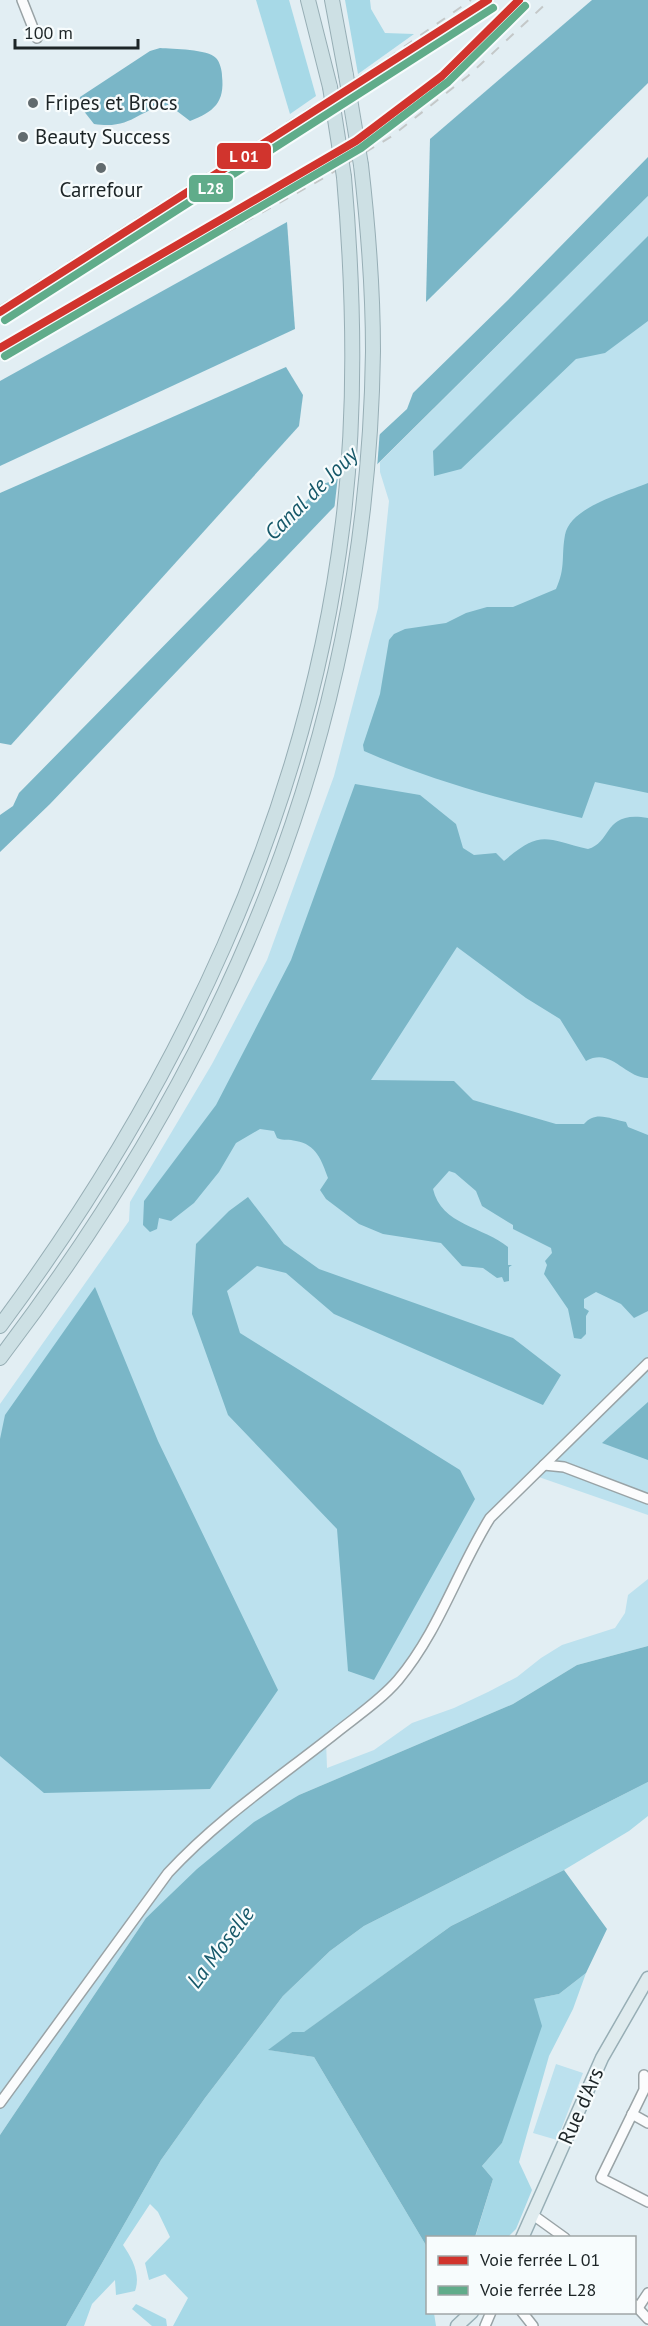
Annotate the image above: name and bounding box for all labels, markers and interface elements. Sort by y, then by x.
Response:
scale bar [15,12,138,50]
text: 100 m [24,21,73,44]
place label: Fripes et Brocs [45,89,177,116]
marker: Fripes et Brocs [26,96,40,110]
place label: Beauty Success [35,123,170,150]
marker: Beauty Success [16,130,30,144]
line badge: L 01 [216,142,272,170]
text: L 01 [229,146,259,166]
marker: Carrefour [94,161,108,175]
line badge: L28 [188,174,234,203]
place label: Carrefour [59,176,143,203]
text: L28 [198,178,224,198]
water label: Canal de Jouy [258,439,365,546]
water label: La Moselle [180,1900,260,1993]
street label: Rue d'Ars [552,2063,609,2149]
legend [426,2236,636,2314]
text: Voie ferrée L 01 [479,2248,600,2271]
text: Voie ferrée L28 [479,2278,596,2301]

